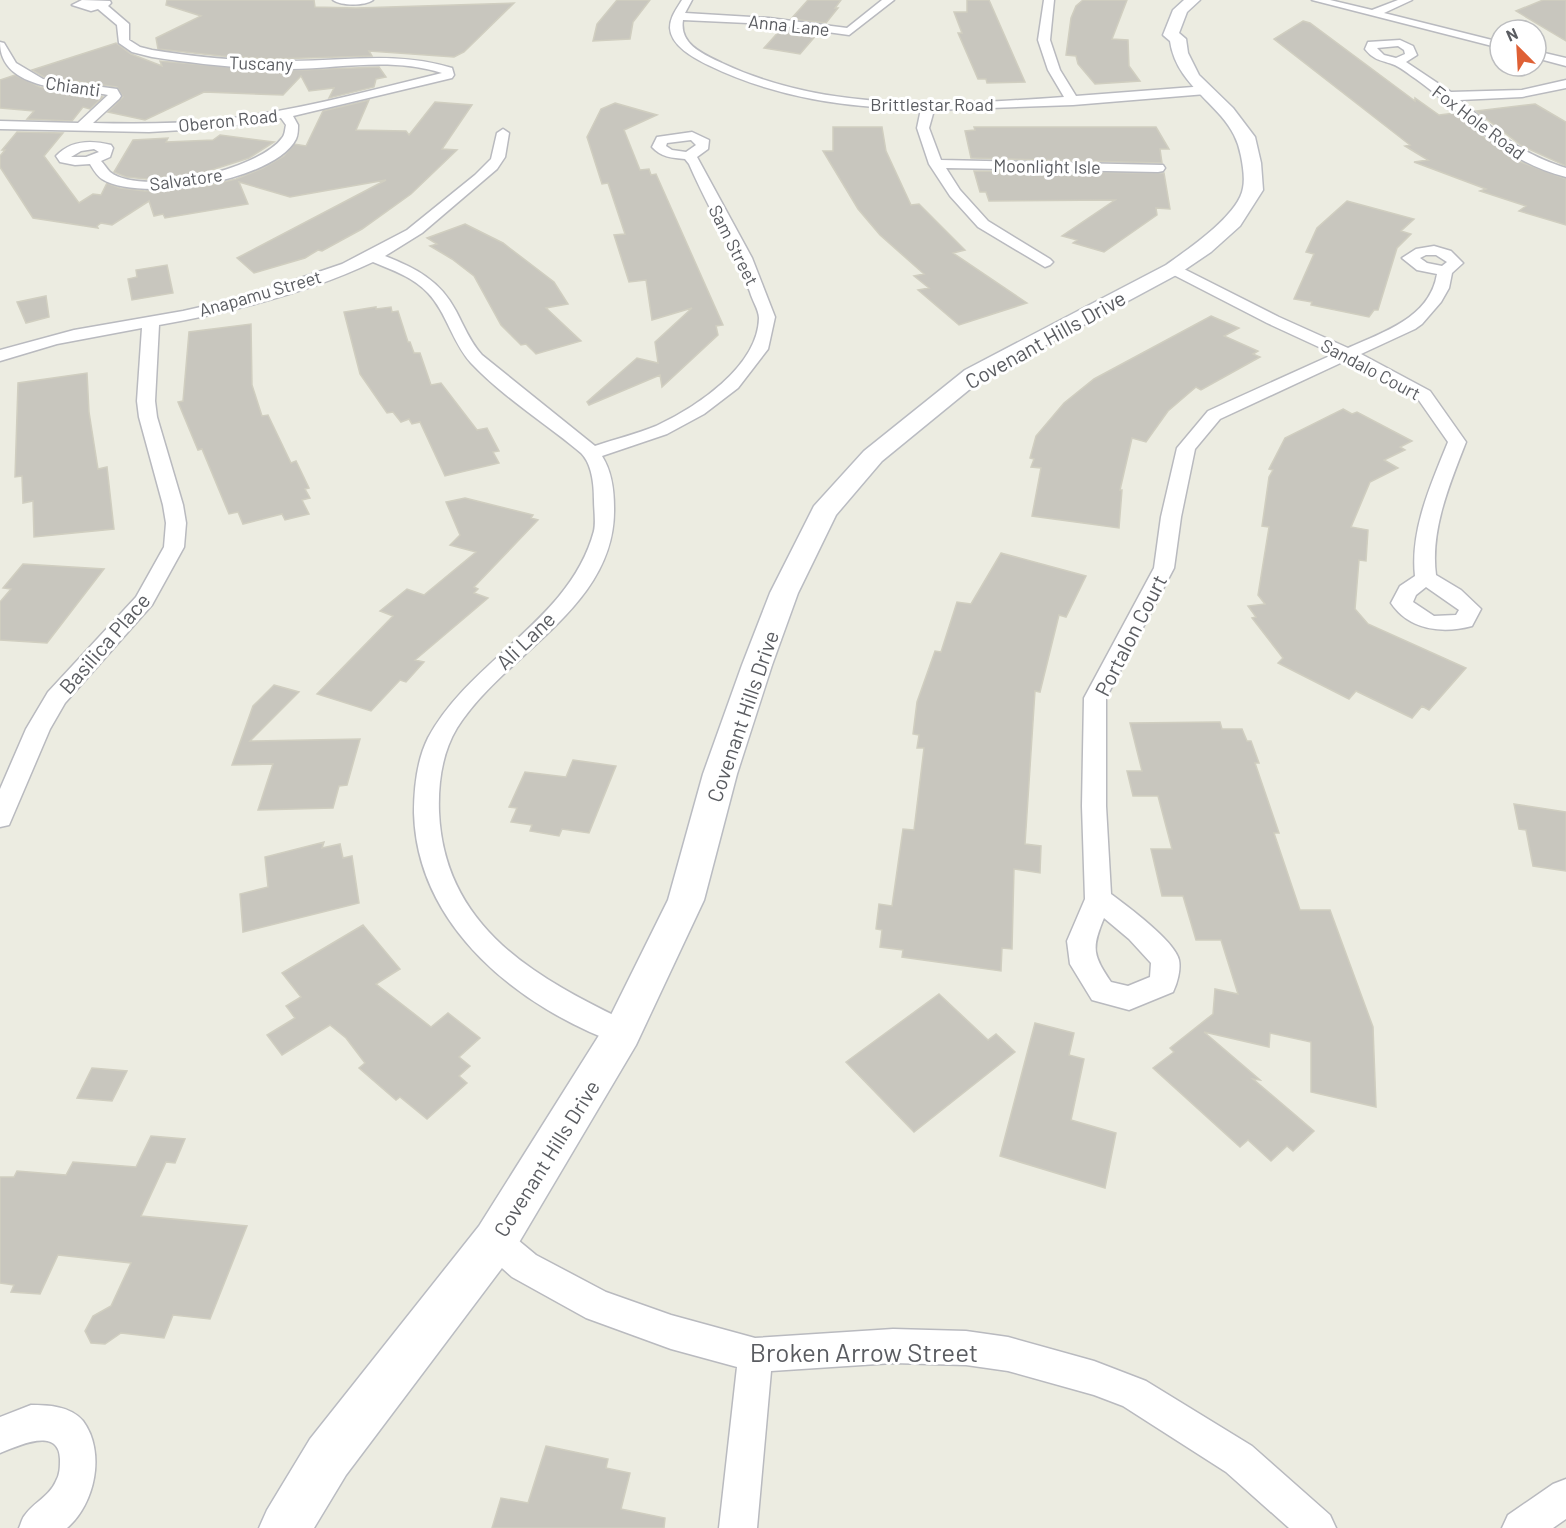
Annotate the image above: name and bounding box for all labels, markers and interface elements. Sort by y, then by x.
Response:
street label: Anna Lane [747,10,831,40]
north arrow [1488,18,1548,78]
text: N [1503,23,1520,45]
street label: Tuscany [229,51,293,75]
street label: Chianti [44,71,102,101]
street label: Fox Hole Road [1428,80,1530,164]
street label: Brittlestar Road [870,93,994,115]
street label: Oberon Road [177,104,279,136]
street label: Moonlight Isle [993,154,1101,178]
street label: Salvatore [148,163,224,195]
street label: Sam Street [704,201,764,289]
street label: Anapamu Street [196,265,324,321]
street label: Covenant Hills Drive [960,285,1130,393]
street label: Sandalo Court [1317,334,1425,404]
street label: Portalon Court [1089,570,1171,700]
street label: Basilica Place [53,588,155,698]
street label: Ali Lane [490,606,560,674]
street label: Covenant Hills Drive [701,627,783,805]
street label: Covenant Hills Drive [488,1075,604,1241]
street label: Broken Arrow Street [750,1336,978,1367]

